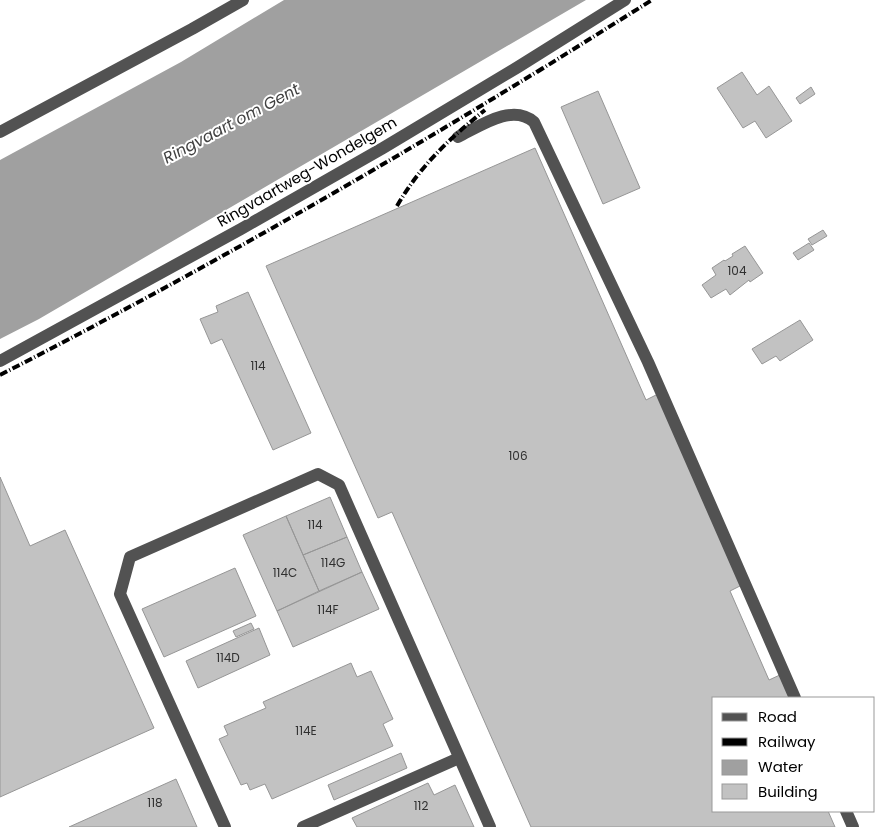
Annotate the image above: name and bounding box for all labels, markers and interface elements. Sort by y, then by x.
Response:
water label: Ringvaart om Gent [159,77,305,169]
street label: Ringvaartweg-Wondelgem [213,111,400,232]
house number: 104 [728,262,747,279]
house number: 114 [250,357,266,374]
house number: 106 [509,447,528,464]
house number: 114 [307,516,323,533]
house number: 114G [321,554,345,571]
house number: 114C [273,564,297,581]
house number: 114F [317,601,339,618]
house number: 114D [216,649,240,666]
legend [712,697,875,812]
text: Road [758,706,797,727]
house number: 114E [295,722,317,739]
text: Railway [758,731,816,752]
text: Water [758,756,804,777]
text: Building [758,781,818,802]
house number: 118 [147,794,163,811]
house number: 112 [414,797,428,814]

